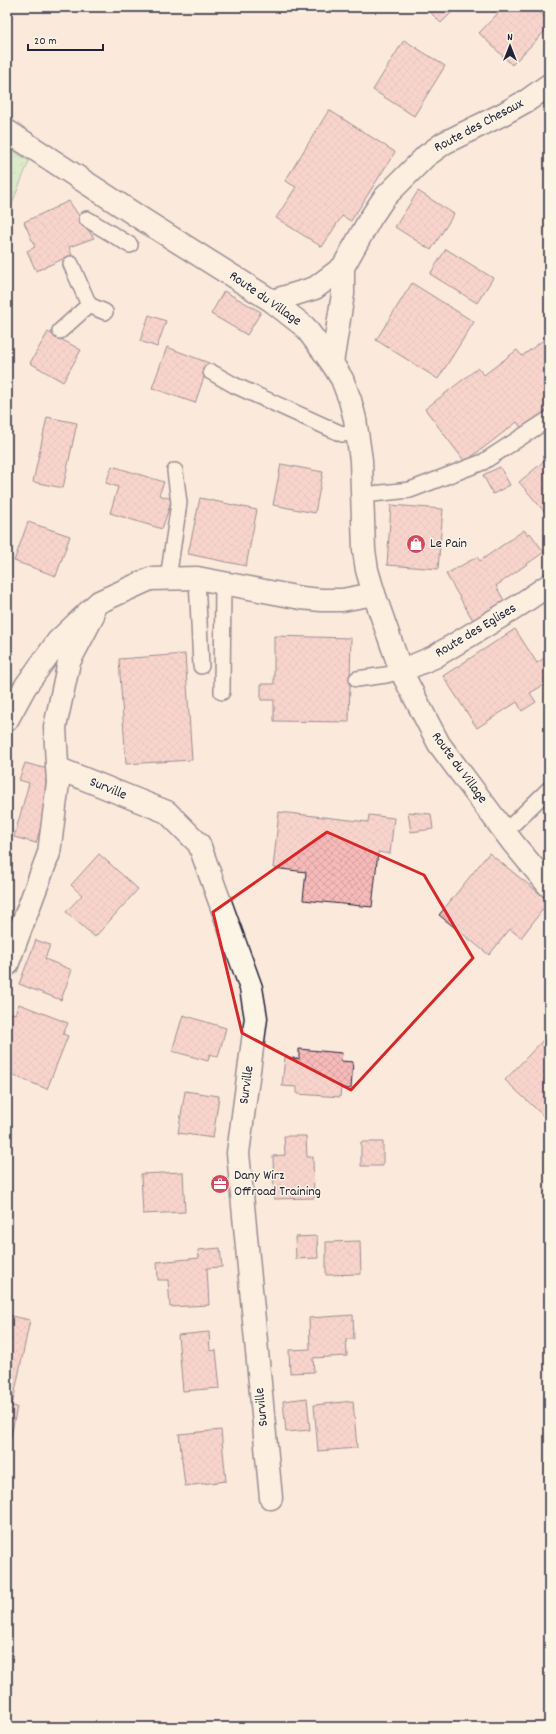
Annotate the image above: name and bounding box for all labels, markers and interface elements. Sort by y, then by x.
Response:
scale bar [28,26,103,52]
north arrow [490,26,530,66]
text: N [507,30,513,46]
text: 20 m [34,33,57,50]
street label: Route des Chesaux [431,94,527,158]
street label: Route du Village [225,267,305,331]
shop icon: Le Pain [405,533,427,555]
place label: Le Pain [430,534,467,554]
street label: Route des Eglises [432,599,521,663]
street label: Route du Village [426,728,492,808]
street label: Surville [86,772,130,806]
street label: Surville [234,1064,260,1106]
place label: Dany Wirz Offroad Training [234,1166,321,1202]
office icon: Dany Wirz Offroad Training [209,1173,231,1195]
street label: Surville [250,1387,274,1427]

